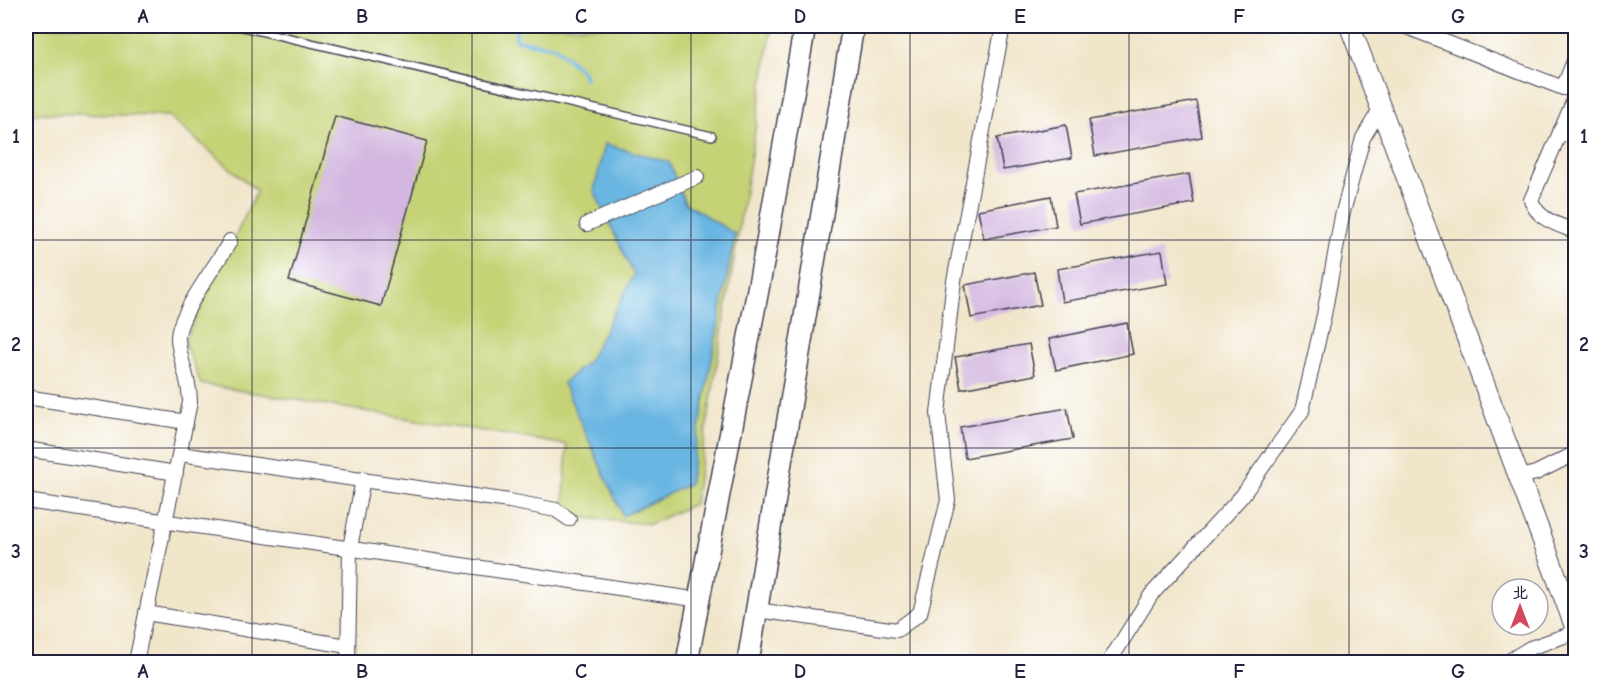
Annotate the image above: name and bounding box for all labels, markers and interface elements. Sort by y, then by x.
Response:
text: A [137,5,149,28]
text: B [356,5,368,28]
text: C [575,5,587,28]
text: D [794,5,806,28]
text: E [1014,5,1026,28]
text: F [1233,5,1245,28]
text: G [1451,5,1465,28]
text: 1 [12,125,20,148]
text: 1 [1580,125,1588,148]
text: 2 [11,333,21,356]
text: 2 [1579,333,1589,356]
text: 3 [11,540,21,563]
text: 3 [1579,540,1589,563]
north arrow [1490,577,1550,637]
text: 北 [1512,584,1528,602]
text: A [137,660,149,683]
text: B [356,660,368,683]
text: C [575,660,587,683]
text: D [794,660,806,683]
text: E [1014,660,1026,683]
text: F [1233,660,1245,683]
text: G [1451,660,1465,683]

